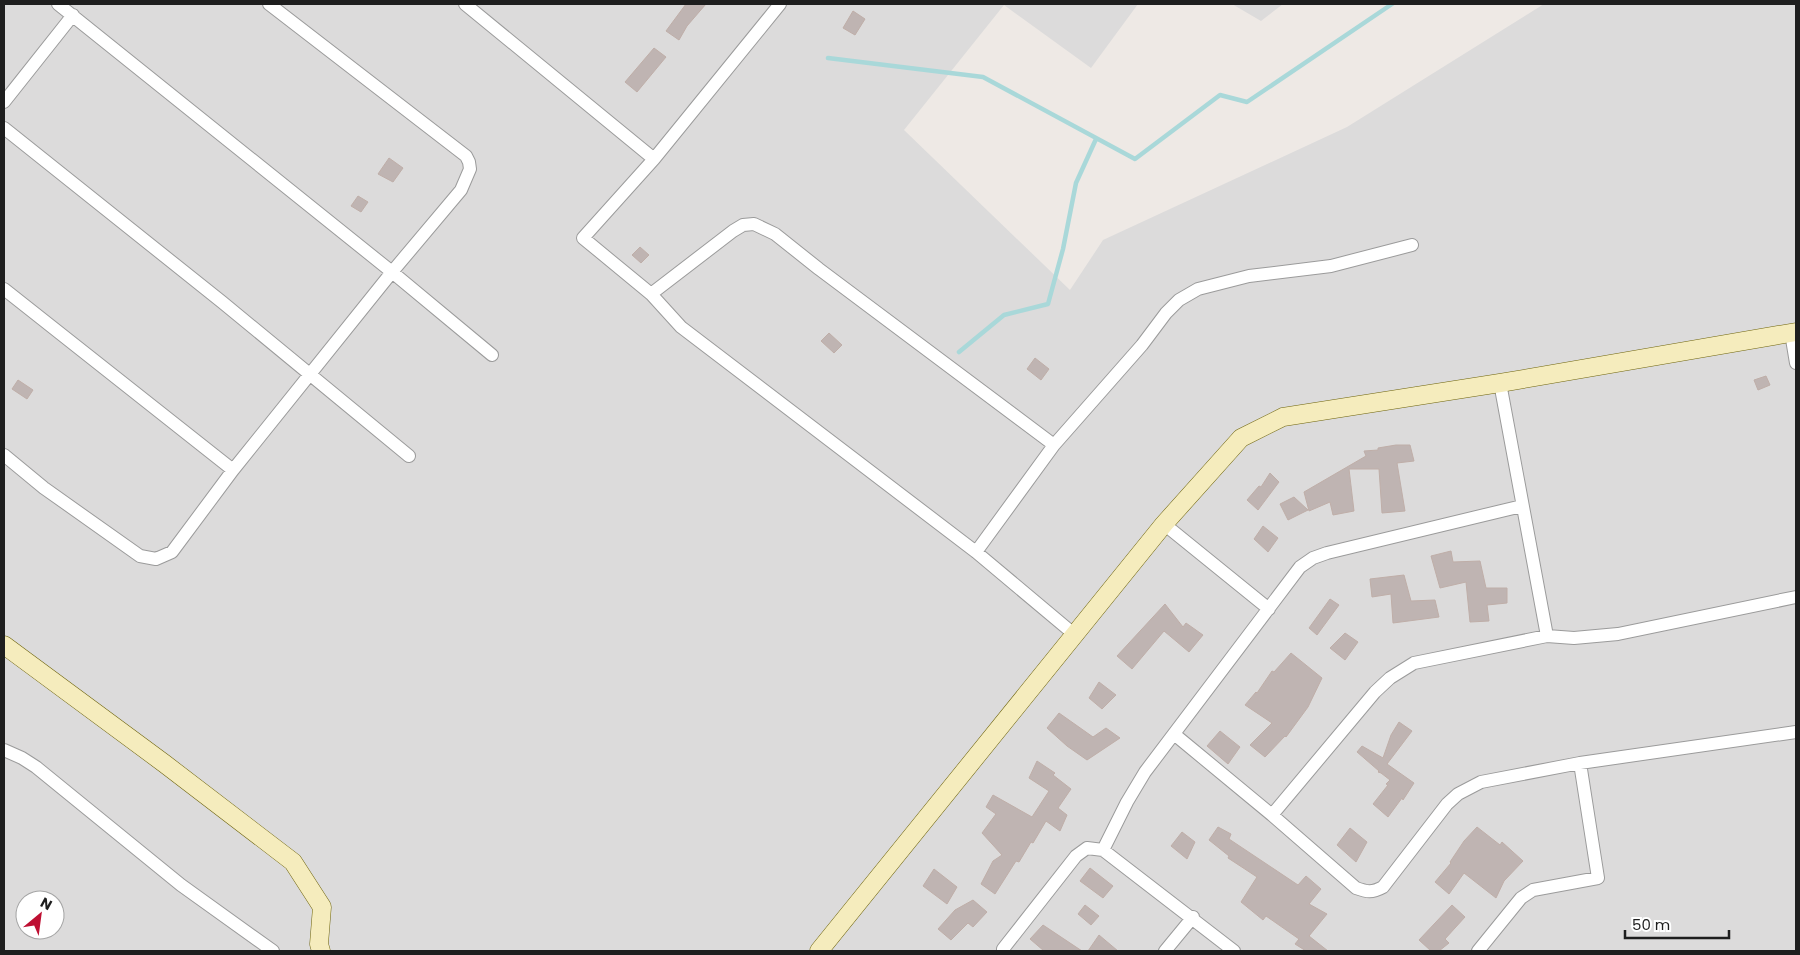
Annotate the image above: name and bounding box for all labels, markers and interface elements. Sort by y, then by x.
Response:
north arrow [15,890,65,940]
text: N [37,892,56,915]
scale bar [1625,908,1729,940]
text: 50 m [1632,914,1670,935]

